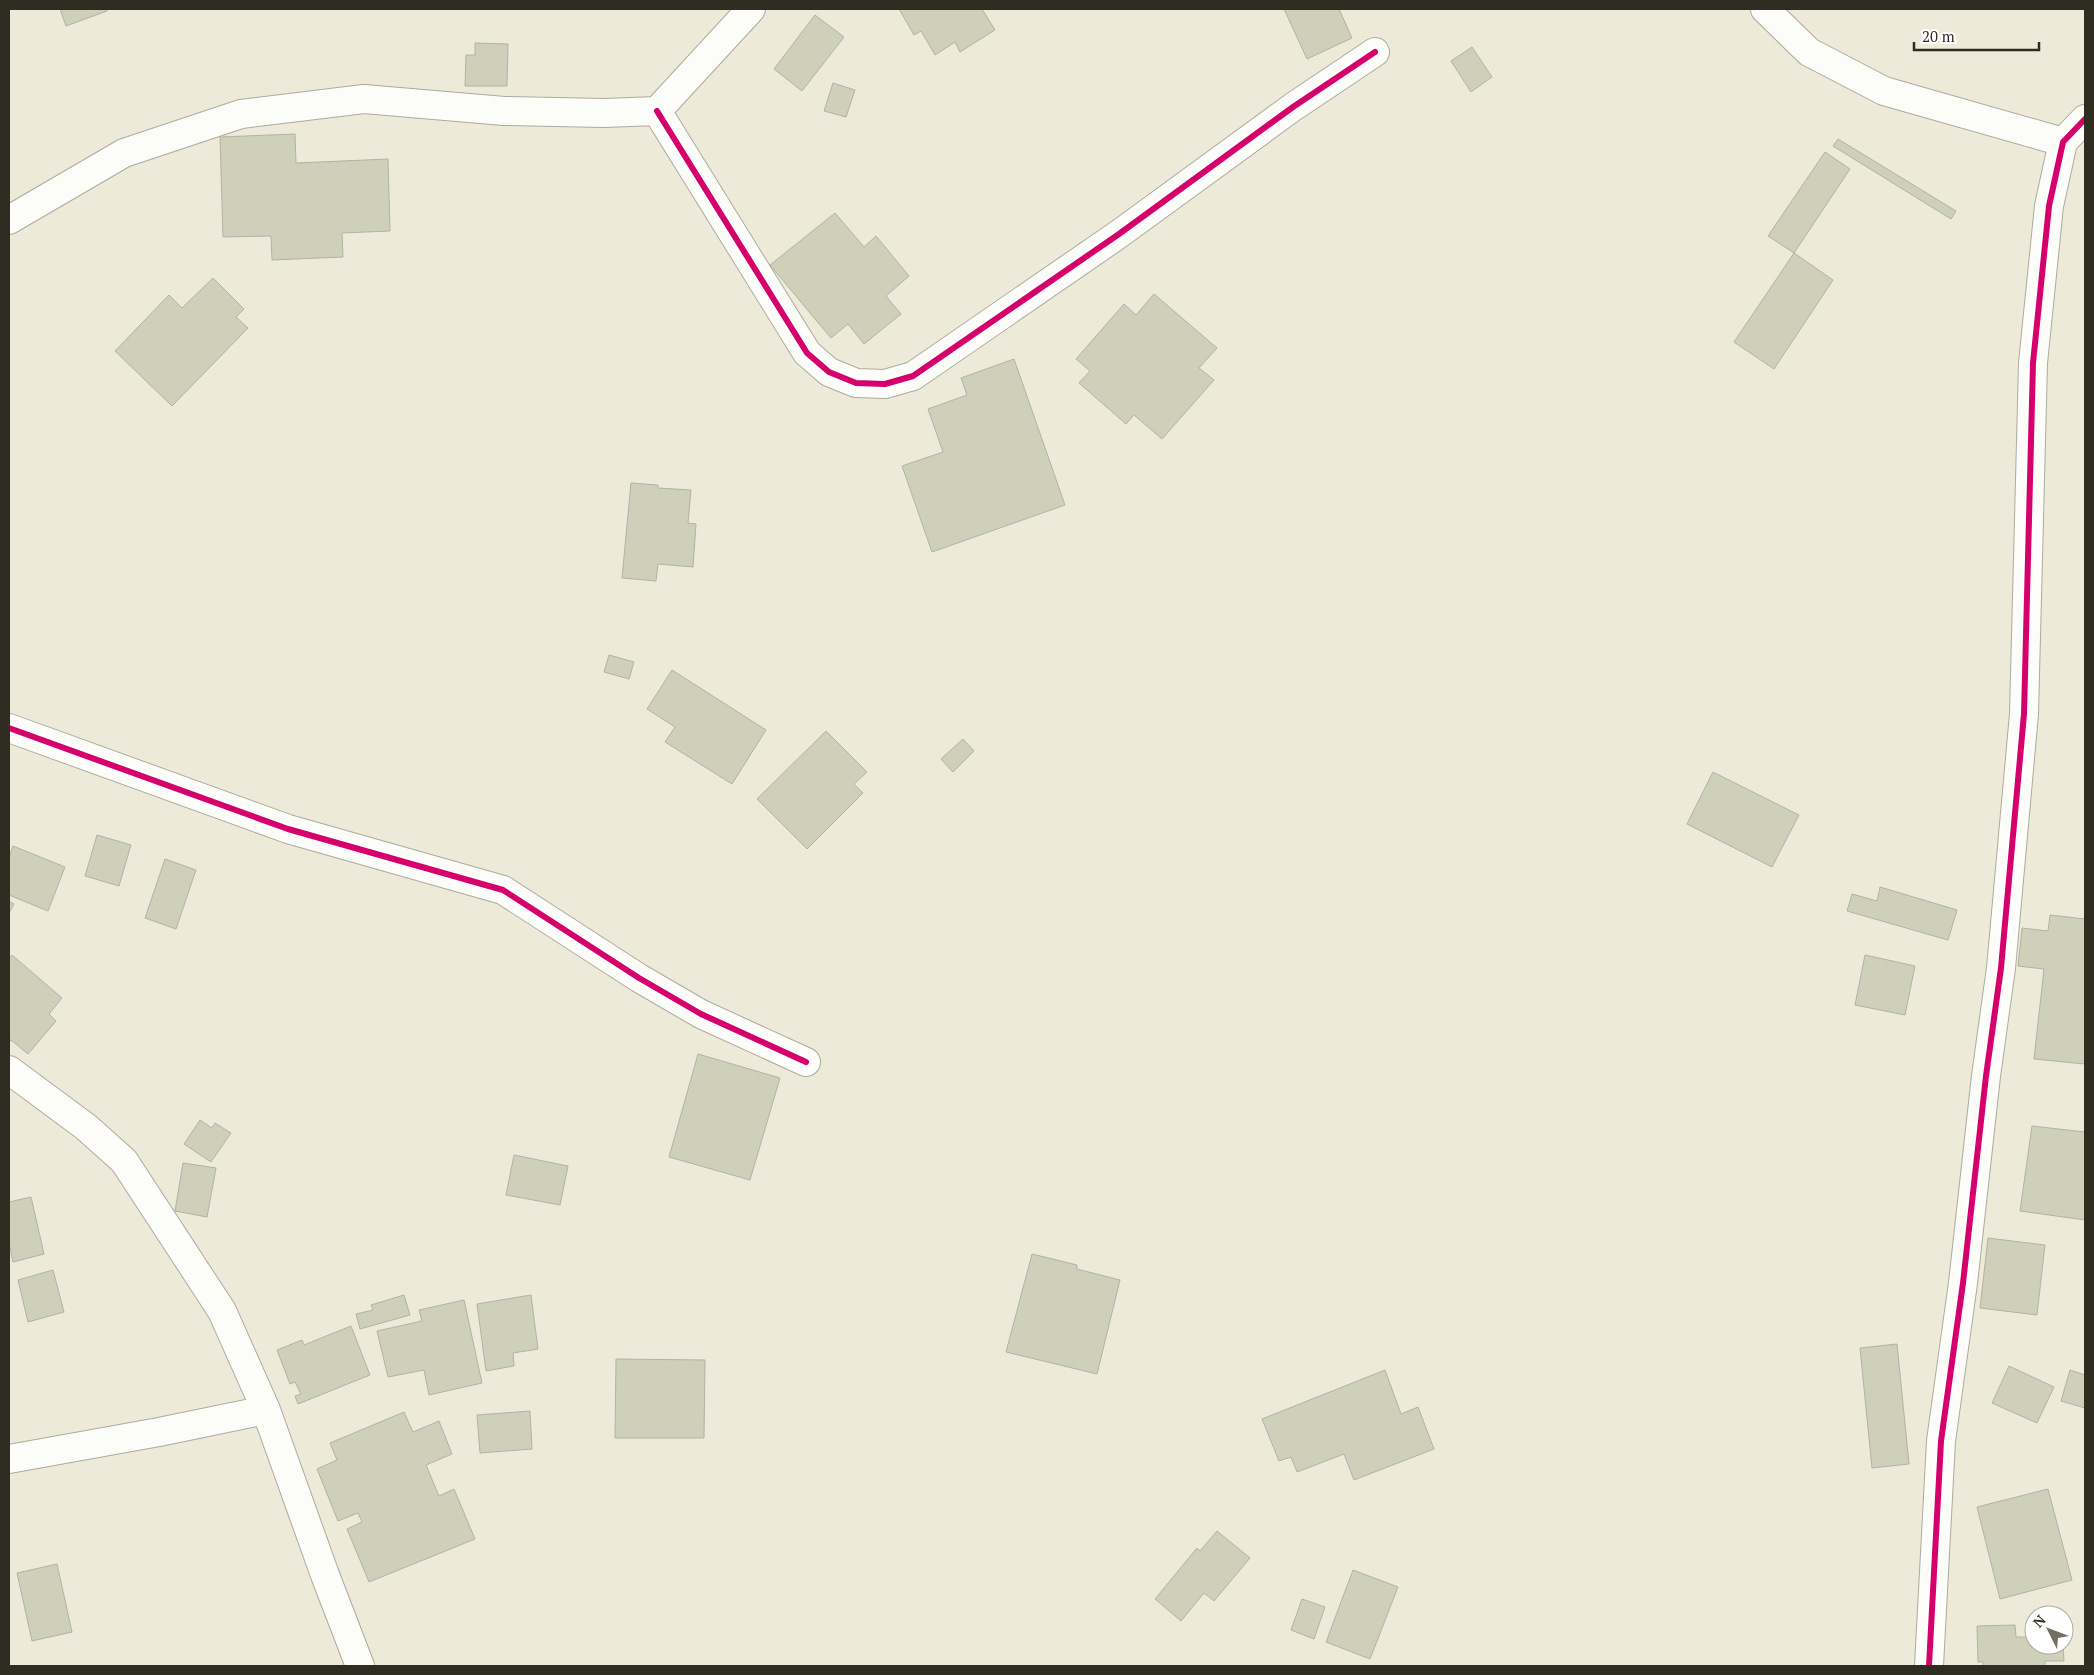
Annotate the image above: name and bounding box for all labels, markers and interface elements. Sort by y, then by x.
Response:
scale bar [1914,20,2039,52]
text: 20 m [1922,26,1955,46]
north arrow [2024,1605,2074,1655]
text: N [2028,1610,2050,1631]

